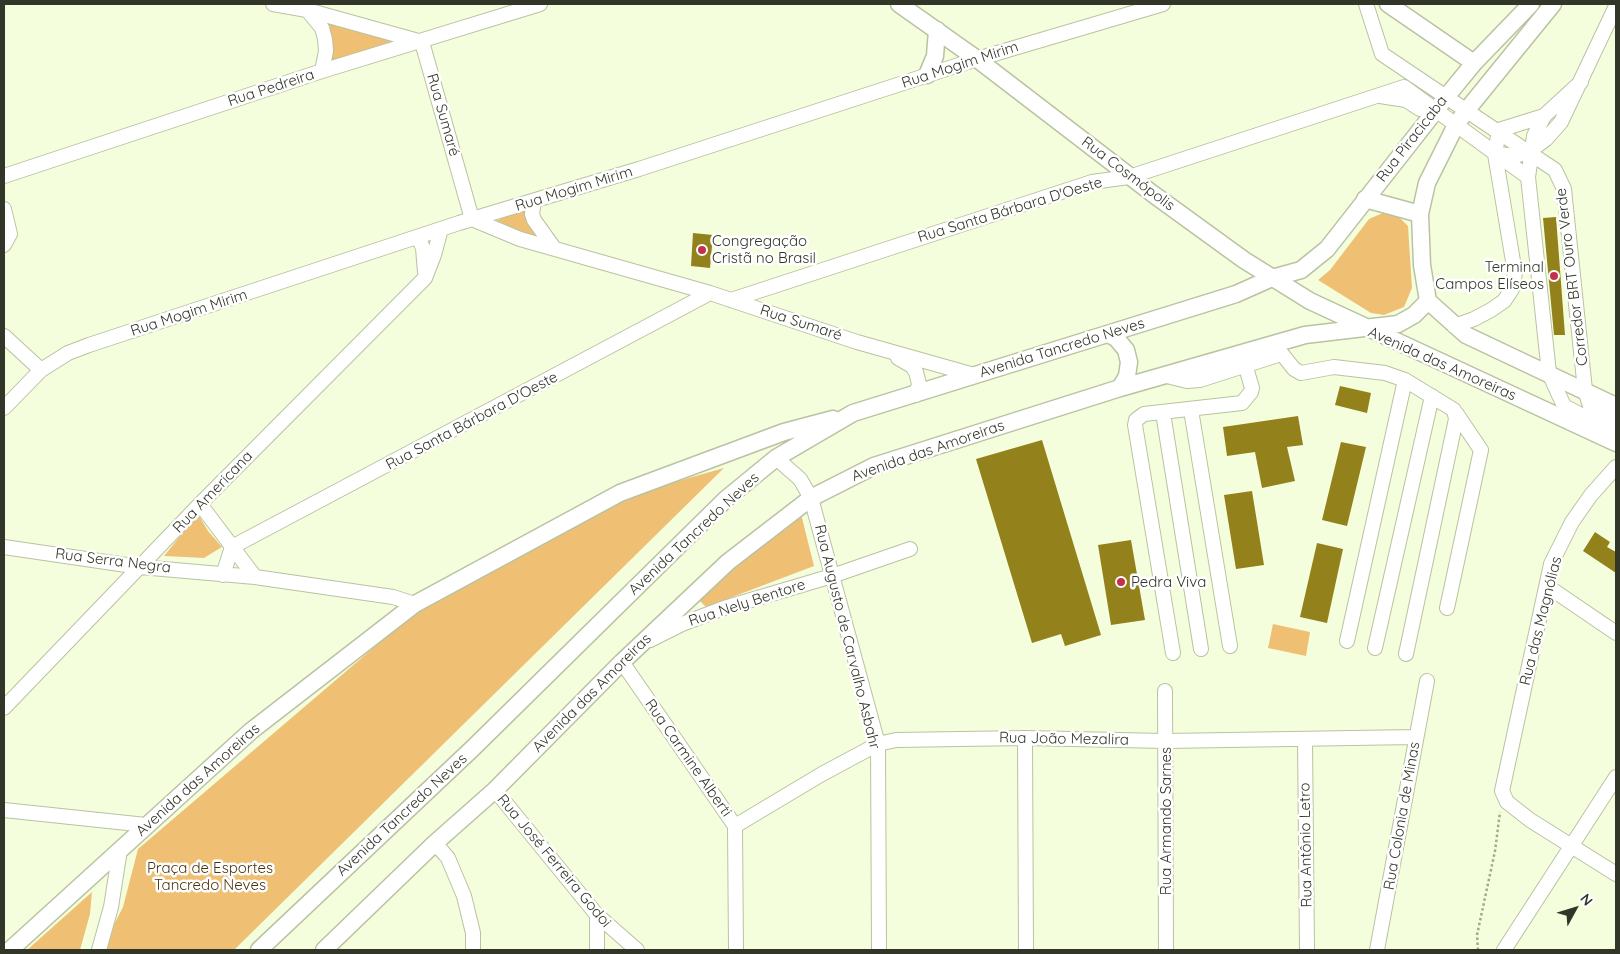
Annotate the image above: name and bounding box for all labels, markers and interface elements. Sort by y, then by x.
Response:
street label: Rua Mogim Mirim [899,38,1021,92]
street label: Rua Pedreira [226,66,316,110]
street label: Rua Sumaré [423,72,463,158]
street label: Rua Piracicaba [1373,92,1451,186]
street label: Rua Cosmópolis [1078,133,1178,215]
street label: Rua Mogim Mirim [513,163,635,215]
street label: Rua Santa Bárbara D'Oeste [916,173,1104,247]
street label: Corredor BRT Ouro Verde [1552,187,1592,367]
place label: Congregação Cristã no Brasil [712,232,816,267]
marker: Congregação Cristã no Brasil [696,244,708,256]
place label: Terminal Campos Elíseos [1435,258,1544,293]
marker: Terminal Campos Elíseos [1548,270,1560,282]
street label: Rua Mogim Mirim [128,286,250,340]
street label: Rua Sumaré [758,301,844,345]
street label: Avenida Tancredo Neves [977,314,1147,382]
street label: Avenida das Amoreiras [1365,323,1519,405]
street label: Rua Santa Bárbara D'Oeste [383,368,561,474]
street label: Avenida das Amoreiras [849,416,1007,486]
street label: Rua Americana [169,447,257,537]
street label: Avenida Tancredo Neves [625,469,763,599]
street label: Rua Augusto de Carvalho Asbahr [810,523,884,751]
street label: Rua Serra Negra [54,545,172,577]
street label: Rua das Magnólias [1516,555,1566,687]
place label: Pedra Viva [1131,573,1206,591]
street label: Rua Nely Bentore [686,576,808,630]
marker: Pedra Viva [1115,576,1127,588]
street label: Avenida das Amoreiras [529,630,655,756]
street label: Rua Carmine Alberti [641,696,735,820]
street label: Avenida das Amoreiras [132,720,264,840]
street label: Rua João Mezalira [999,729,1129,749]
street label: Rua Colonia de Minas [1380,741,1424,891]
street label: Rua Armando Sarnes [1157,747,1175,895]
street label: Avenida Tancredo Neves [333,750,471,880]
street label: Rua Antônio Letro [1296,782,1316,908]
street label: Rua José Ferreira Godoi [493,791,615,931]
park label: Praça de Esportes Tancredo Neves [147,859,273,894]
north arrow [1550,884,1600,934]
text: N [1576,890,1597,909]

